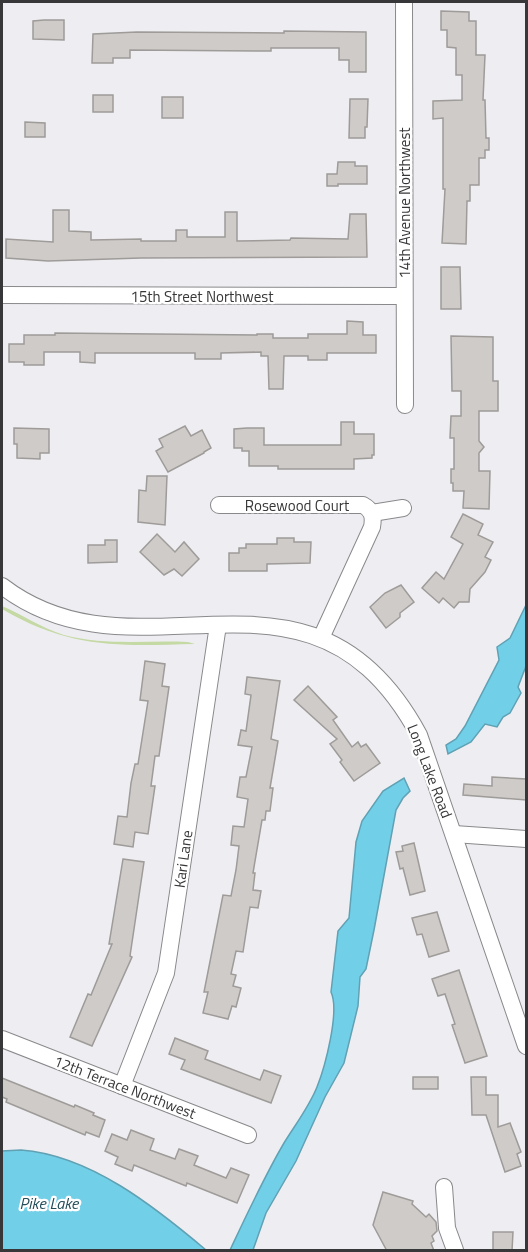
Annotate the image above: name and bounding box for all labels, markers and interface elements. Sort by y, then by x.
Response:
street label: 14th Avenue Northwest [393,127,416,279]
street label: 15th Street Northwest [131,285,274,308]
street label: Rosewood Court [245,494,350,517]
street label: Long Lake Road [401,721,459,821]
street label: Kari Lane [168,829,198,889]
street label: 12th Terrace Northwest [51,1049,200,1125]
water label: Pike Lake [20,1191,80,1215]

